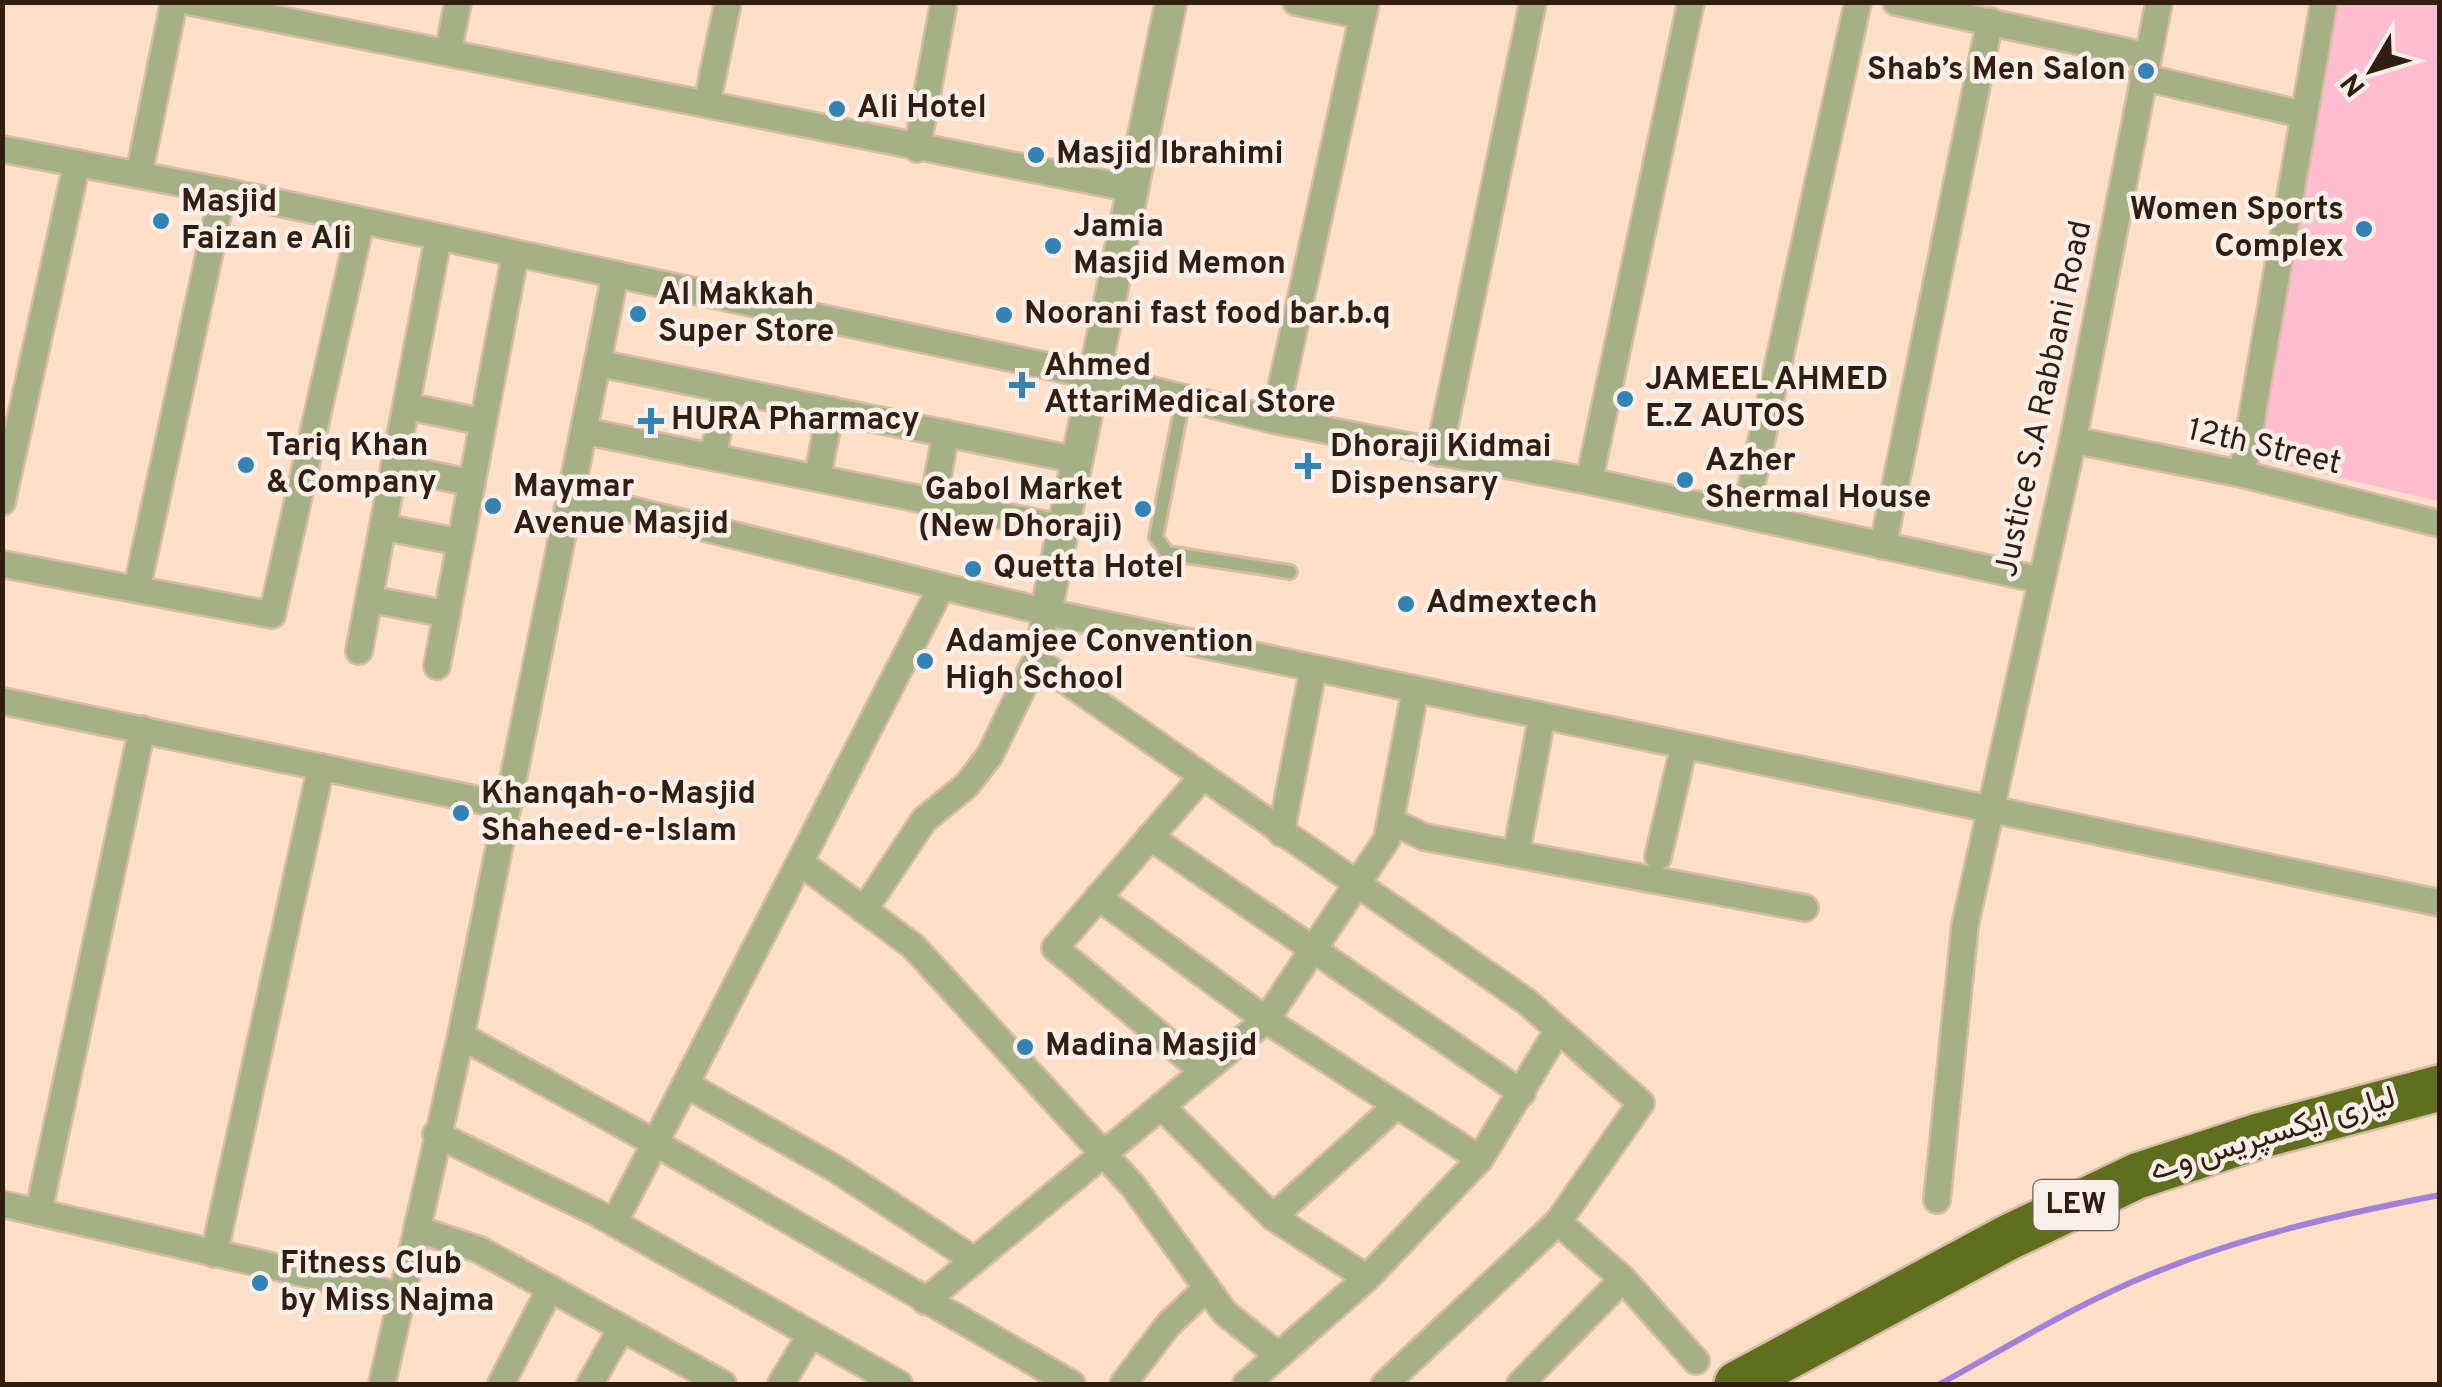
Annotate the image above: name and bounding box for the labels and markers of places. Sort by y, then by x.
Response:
place label: Shab’s Men Salon [1867,51,2126,91]
marker: Shab’s Men Salon [2135,60,2157,82]
place label: Ali Hotel [857,89,987,129]
marker: Ali Hotel [826,98,848,120]
place label: Masjid Ibrahimi [1056,135,1284,175]
marker: Masjid Ibrahimi [1025,144,1047,166]
place label: Masjid Faizan e Ali [181,183,352,260]
place label: Women Sports Complex [2130,191,2344,268]
place label: Jamia Masjid Memon [1073,208,1286,285]
marker: Masjid Faizan e Ali [150,210,172,232]
marker: Women Sports Complex [2353,218,2375,240]
marker: Jamia Masjid Memon [1042,235,1064,257]
place label: Al Makkah Super Store [658,276,834,353]
place label: Noorani fast food bar.b.q [1024,295,1391,335]
marker: Al Makkah Super Store [627,303,649,325]
marker: Noorani fast food bar.b.q [993,304,1015,326]
place label: Ahmed AttariMedical Store [1044,347,1336,424]
place label: JAMEEL AHMED E.Z AUTOS [1645,361,1888,438]
marker: Ahmed AttariMedical Store [1009,372,1035,398]
marker: JAMEEL AHMED E.Z AUTOS [1614,388,1636,410]
place label: HURA Pharmacy [671,401,920,441]
marker: HURA Pharmacy [640,410,662,432]
place label: Tariq Khan & Company [266,427,437,504]
place label: Dhoraji Kidmai Dispensary [1330,428,1552,505]
place label: Azher Shermal House [1705,442,1931,519]
marker: Dhoraji Kidmai Dispensary [1295,453,1321,479]
marker: Tariq Khan & Company [235,454,257,476]
place label: Maymar Avenue Masjid [513,468,729,545]
marker: Azher Shermal House [1674,469,1696,491]
place label: Gabol Market (New Dhoraji) [918,471,1123,548]
marker: Maymar Avenue Masjid [482,495,504,517]
marker: Gabol Market (New Dhoraji) [1132,498,1154,520]
place label: Quetta Hotel [993,549,1184,589]
marker: Quetta Hotel [962,558,984,580]
place label: Admextech [1426,584,1598,624]
marker: Admextech [1395,593,1417,615]
place label: Adamjee Convention High School [945,623,1254,700]
marker: Adamjee Convention High School [914,650,936,672]
place label: Khanqah-o-Masjid Shaheed-e-Islam [481,775,756,852]
marker: Khanqah-o-Masjid Shaheed-e-Islam [450,802,472,824]
place label: Madina Masjid [1045,1027,1257,1067]
marker: Madina Masjid [1014,1036,1036,1058]
place label: Fitness Club by Miss Najma [280,1245,494,1322]
marker: Fitness Club by Miss Najma [249,1272,271,1294]

